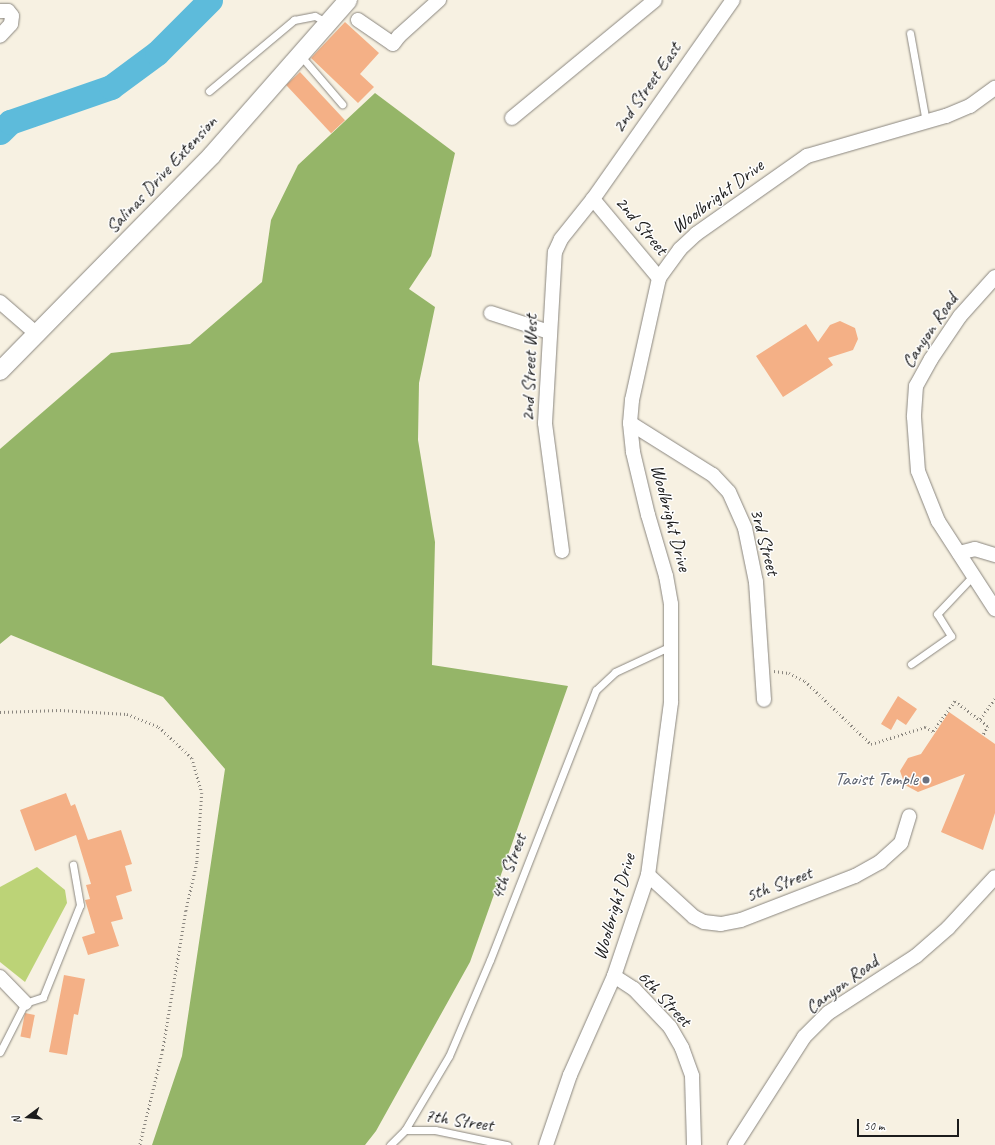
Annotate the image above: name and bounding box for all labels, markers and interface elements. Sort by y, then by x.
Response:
street label: 2nd Street East [607,38,687,138]
street label: Salinas Drive Extension [101,111,223,239]
street label: Woolbright Drive [667,155,769,239]
street label: 2nd Street [610,192,672,260]
street label: Canyon Road [897,290,963,372]
street label: 2nd Street West [517,314,543,422]
street label: Woolbright Drive [645,462,695,574]
street label: 3rd Street [744,506,784,578]
place label: Taoist Temple [835,769,918,791]
marker: Taoist Temple [921,775,931,785]
street label: 4th Street [486,830,532,904]
street label: Woolbright Drive [589,851,641,963]
street label: 5th Street [742,862,816,908]
street label: Canyon Road [801,951,883,1019]
street label: 6th Street [632,966,696,1032]
north arrow [8,1097,48,1137]
street label: 7th Street [423,1105,495,1137]
scale bar [859,1111,961,1137]
text: N [9,1115,24,1126]
text: 50 m [864,1118,884,1134]

